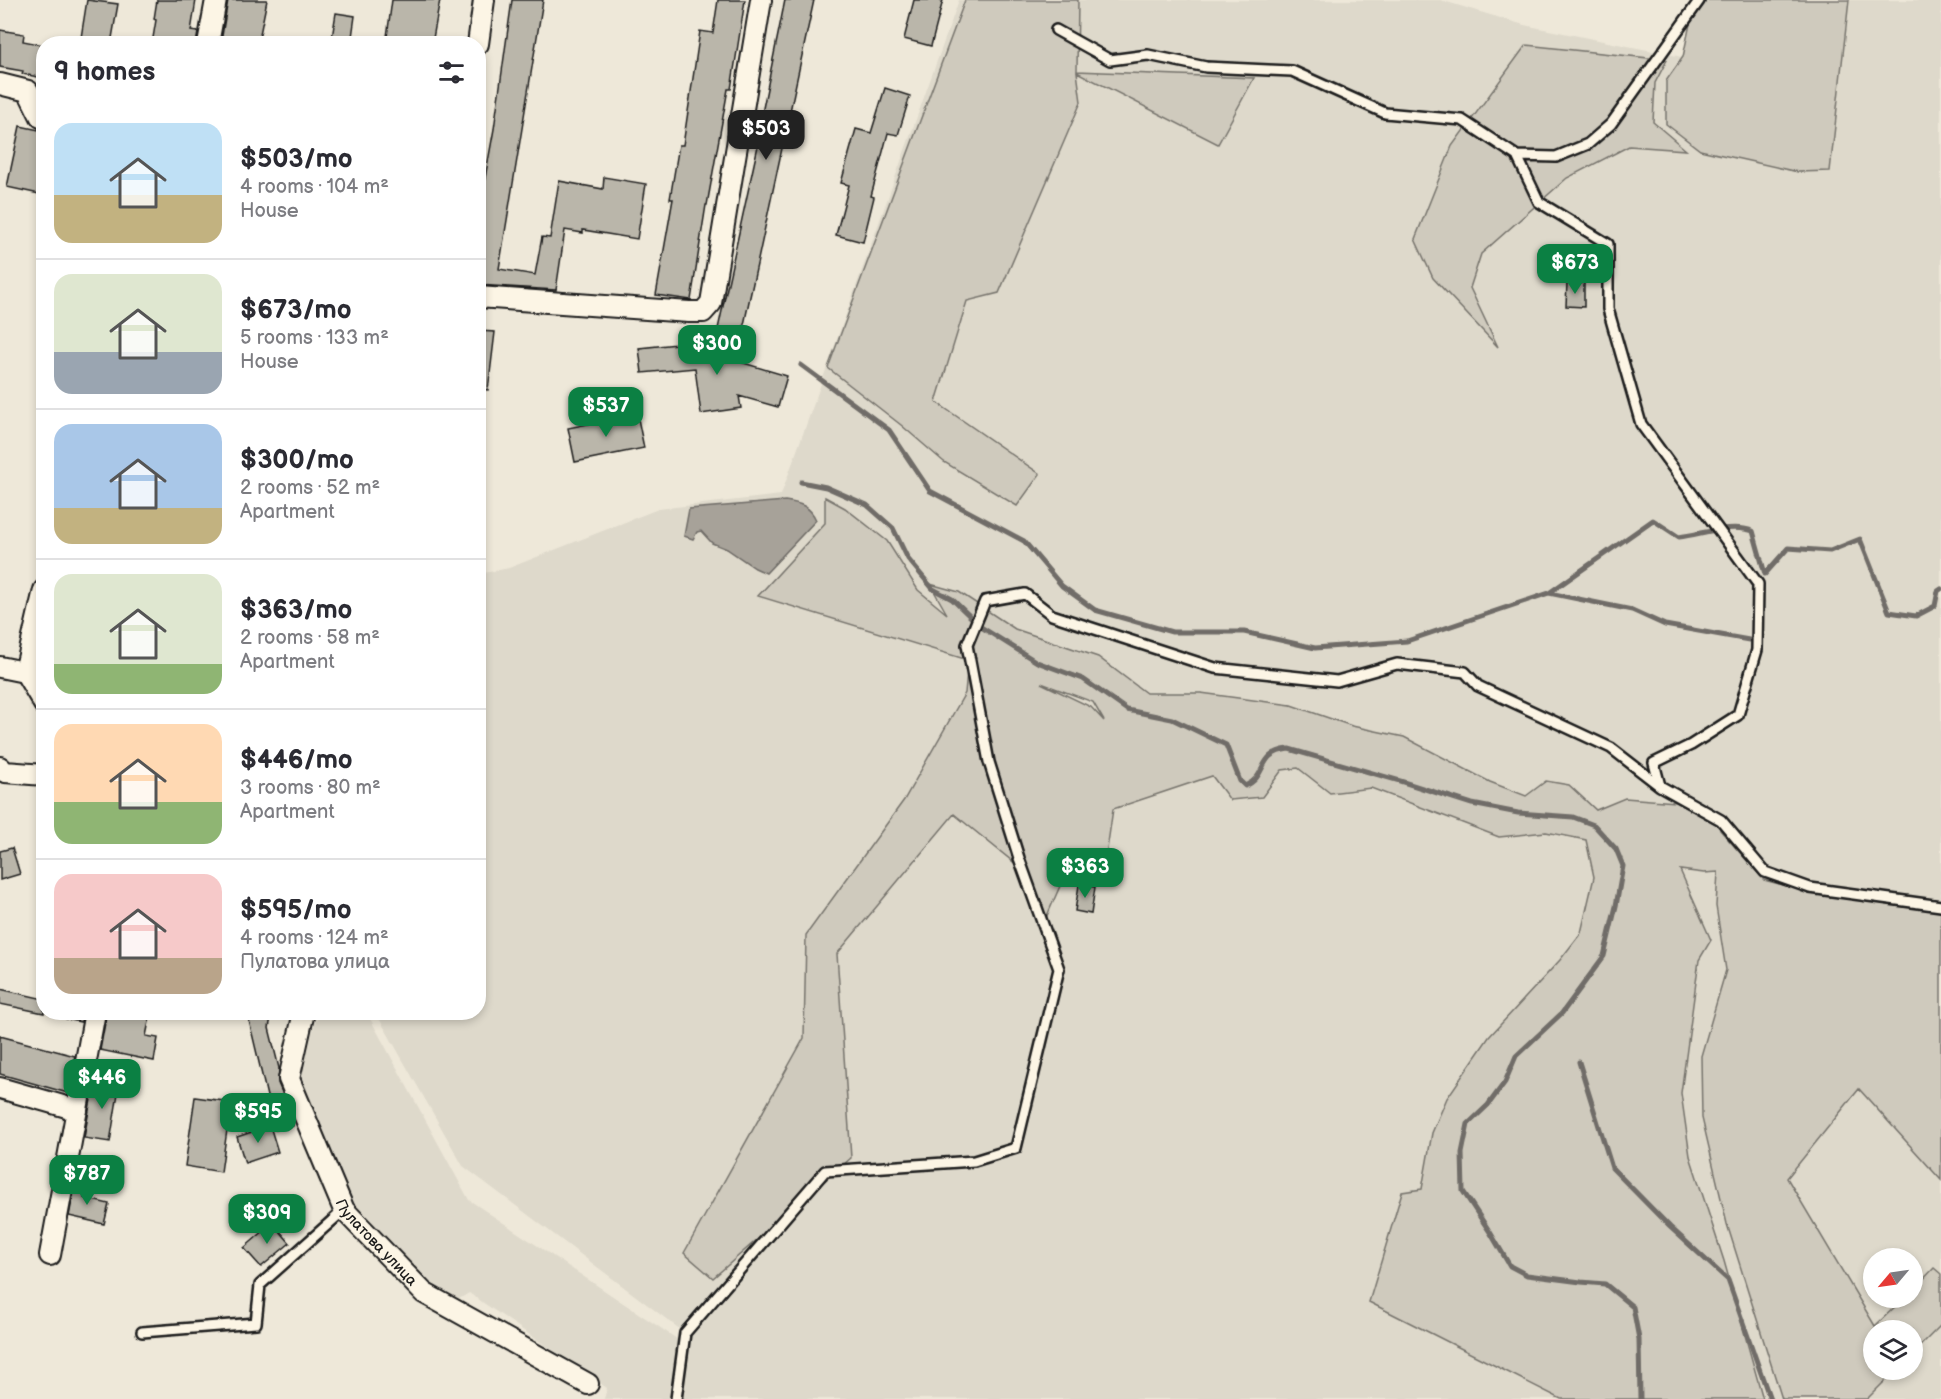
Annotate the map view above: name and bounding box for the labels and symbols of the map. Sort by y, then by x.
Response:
pin: $503 [730,110,802,161]
pin: $673 [1539,244,1611,295]
pin: $300 [681,325,753,376]
pin: $537 [570,387,642,438]
pin: $363 [1049,848,1121,899]
pin: $446 [66,1059,138,1110]
pin: $595 [222,1093,294,1144]
pin: $787 [51,1155,123,1206]
pin: $309 [231,1194,303,1245]
street label: Пулатова улица [331,1196,421,1290]
north arrow [1863,1248,1923,1308]

